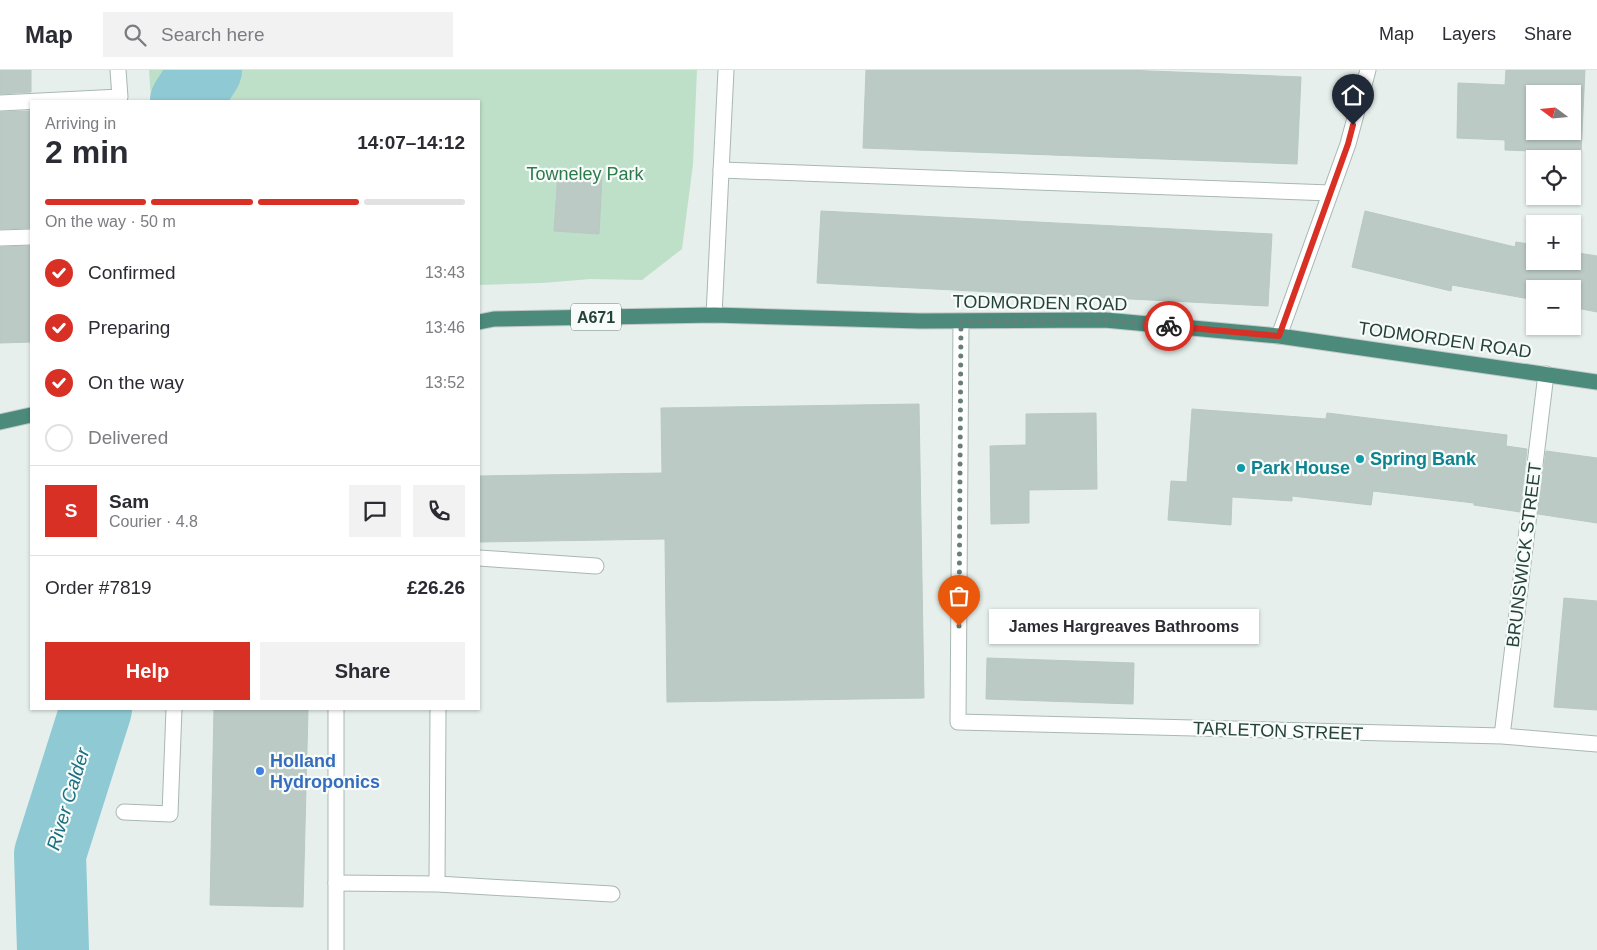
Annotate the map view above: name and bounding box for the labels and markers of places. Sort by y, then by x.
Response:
pin [1332,74,1374,125]
place label: Spring Bank [1370,449,1477,469]
marker: Spring Bank [1354,453,1366,465]
place label: Park House [1251,458,1350,478]
marker: Park House [1235,462,1247,474]
pin [938,575,980,626]
callout: James Hargreaves Bathrooms [989,608,1259,644]
place label: Holland Hydroponics [270,751,380,792]
marker: Holland Hydroponics [254,765,266,777]

